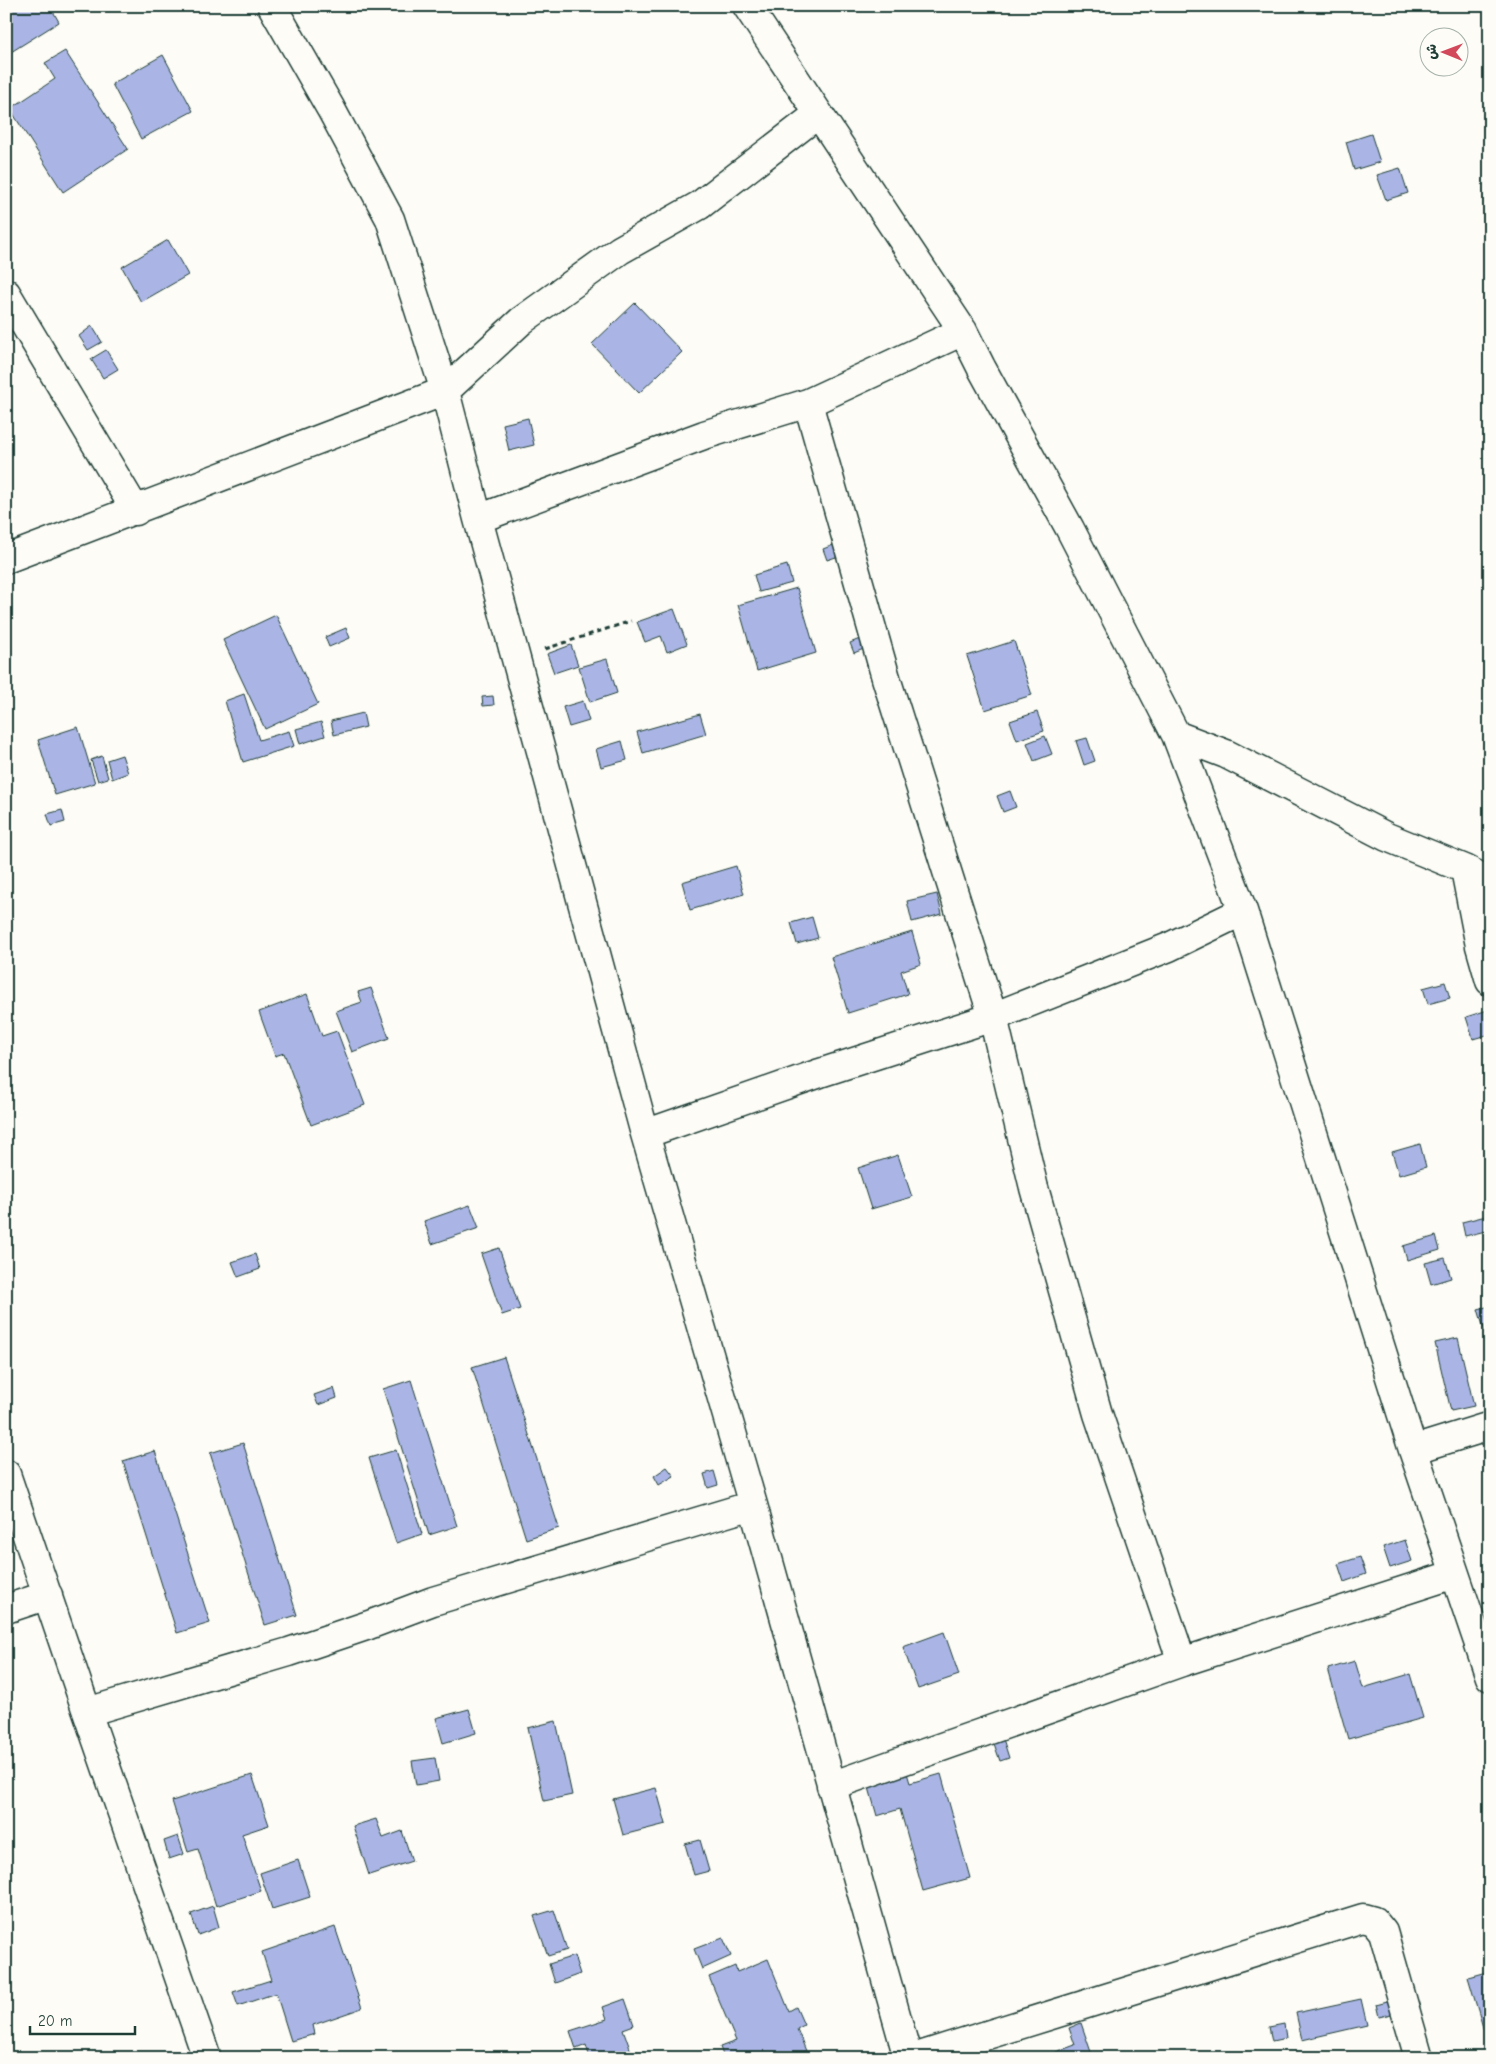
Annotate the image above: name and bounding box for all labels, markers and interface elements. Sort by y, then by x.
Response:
north arrow [1418,28,1468,78]
text: ش [1423,44,1440,60]
scale bar [30,2004,135,2036]
text: 20 m [38,2012,72,2030]

